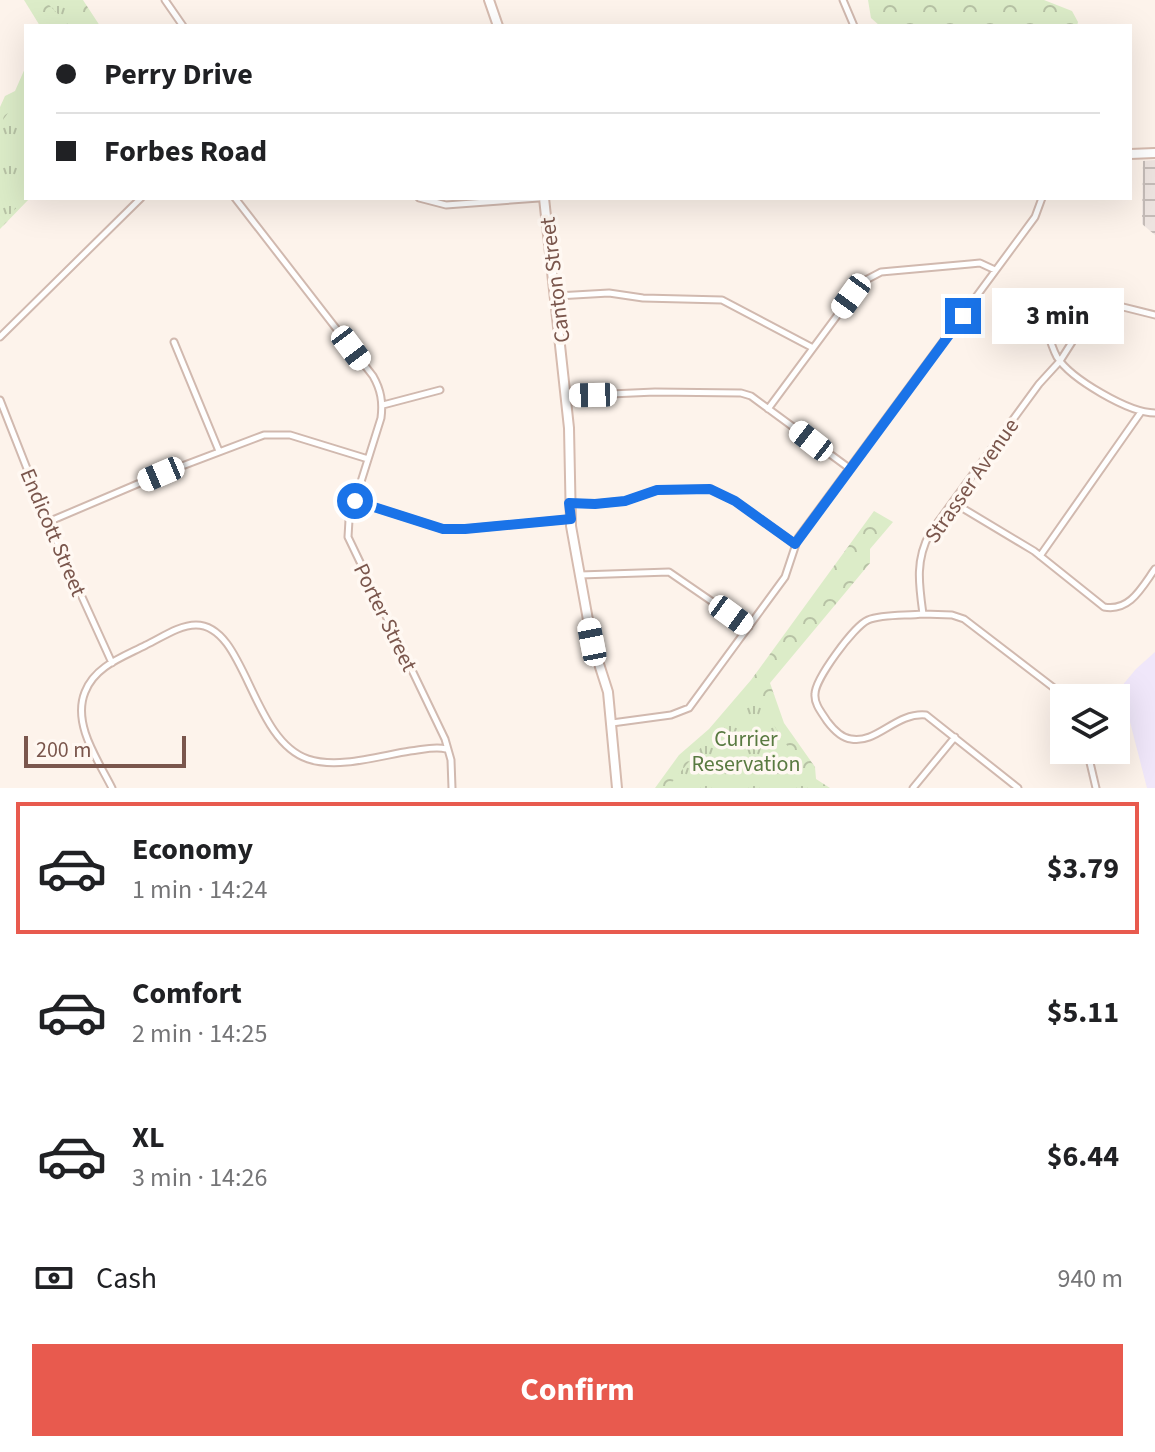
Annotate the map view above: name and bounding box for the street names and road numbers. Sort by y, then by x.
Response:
street label: Canton Street [531,215,579,345]
street label: Strasser Avenue [917,412,1027,550]
street label: Endicott Street [12,463,95,602]
street label: Porter Street [345,558,425,677]

